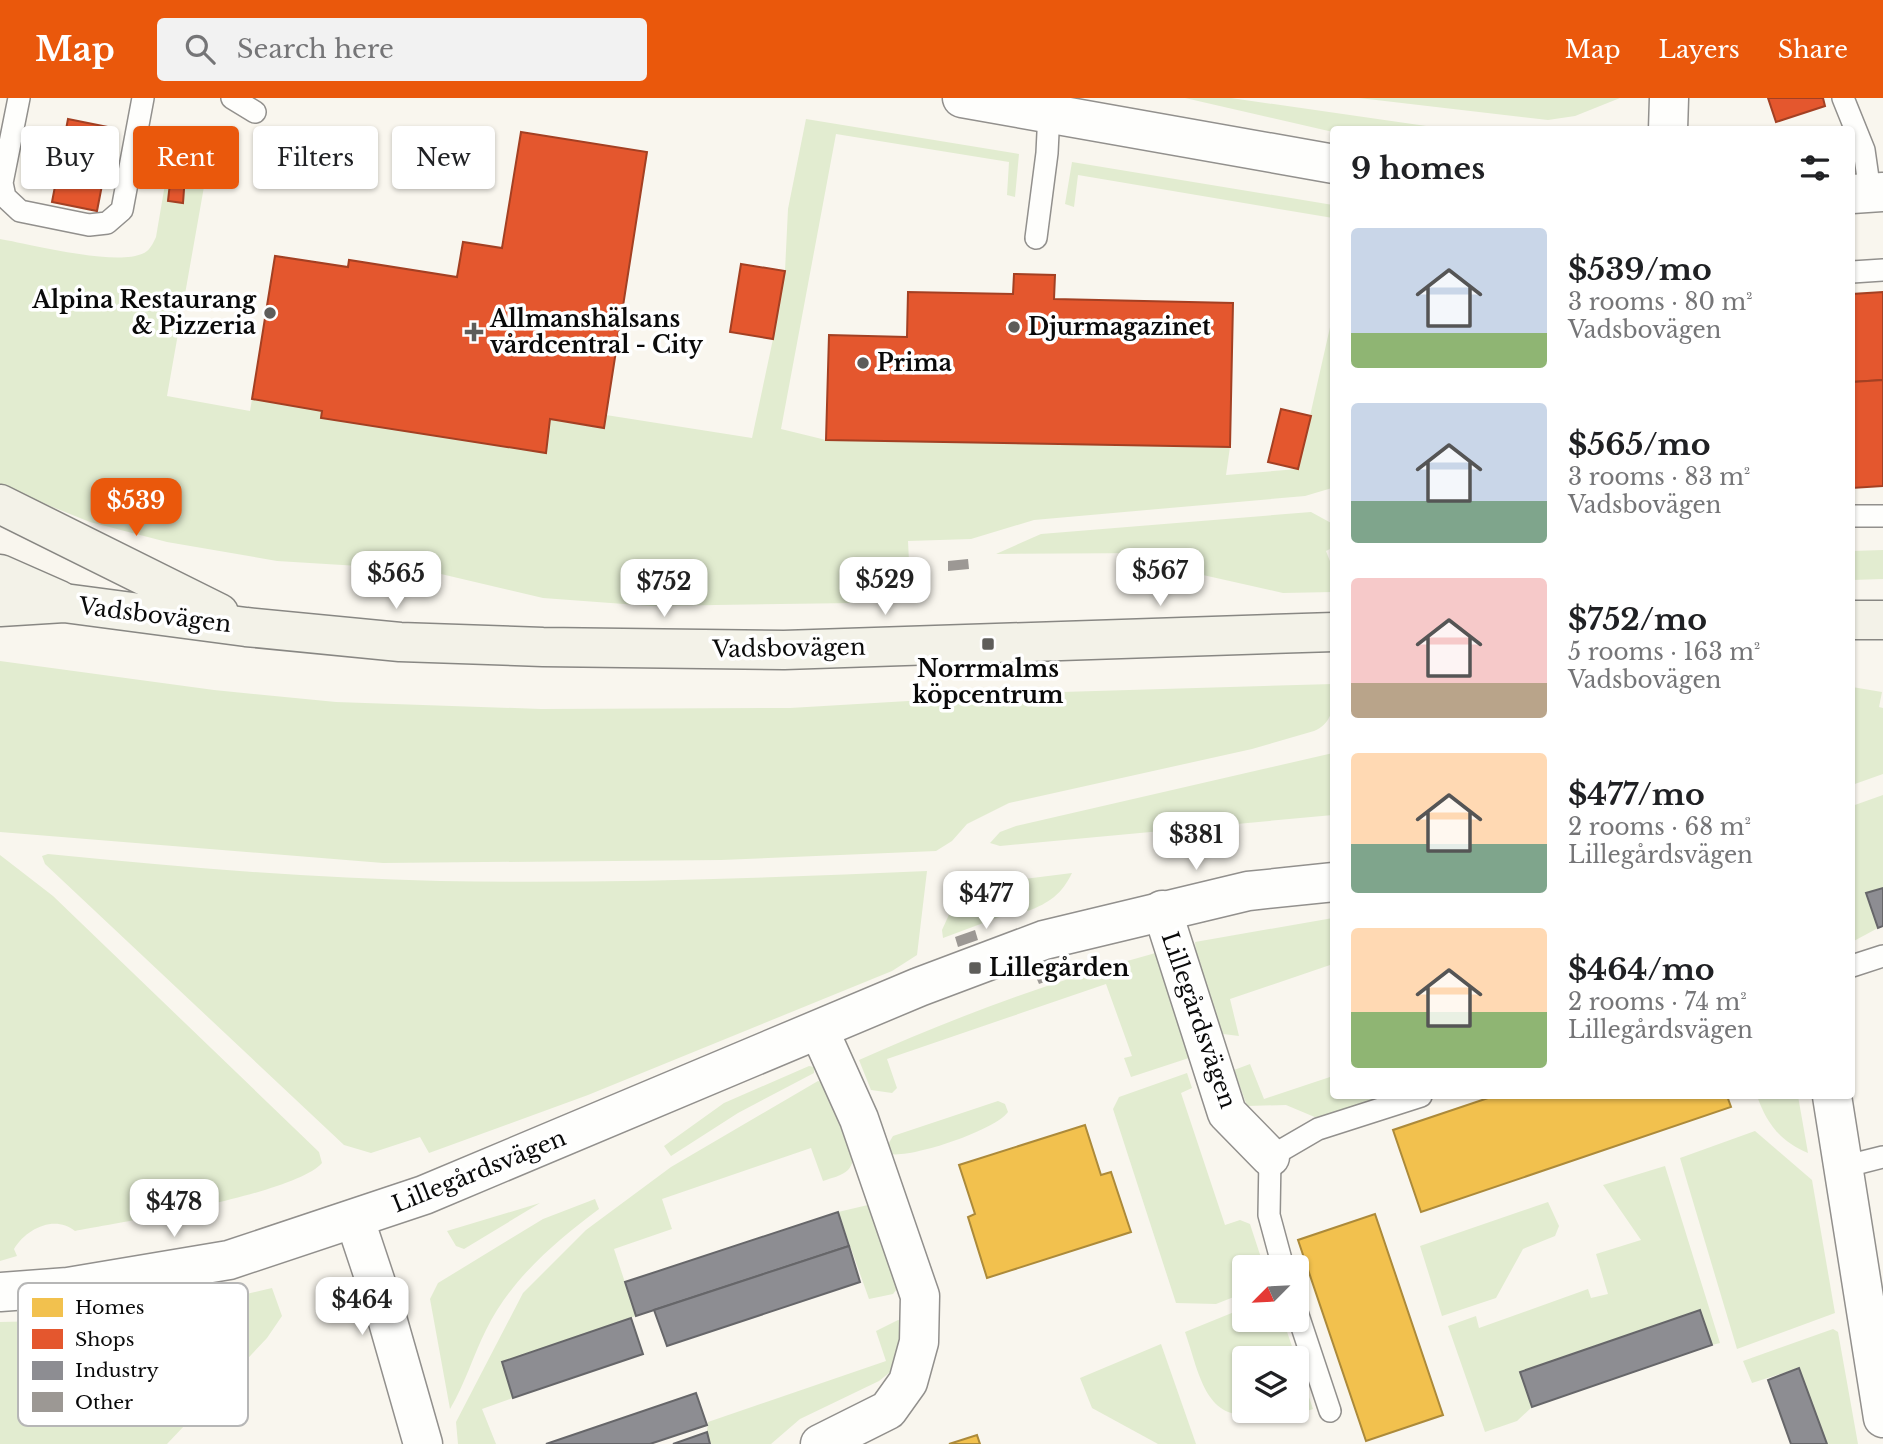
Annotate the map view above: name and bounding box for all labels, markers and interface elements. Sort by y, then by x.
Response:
search box [157,18,647,81]
text: Map [35,29,115,70]
icon: search [181,30,219,68]
text: Search here [237,33,394,65]
text: Map [1565,35,1621,64]
text: Layers [1659,35,1740,64]
text: Share [1778,35,1848,64]
chip: Buy [21,126,119,189]
chip: Rent [133,126,239,189]
chip: Filters [253,126,378,189]
chip: New [392,126,495,189]
icon: filters [1796,149,1834,187]
text: 9 homes [1351,150,1485,187]
text: $539/mo [1568,251,1712,288]
icon: home [1407,256,1491,340]
place label: Alpina Restaurang & Pizzeria [31,286,257,340]
text: 3 rooms · 80 m² [1568,288,1753,316]
marker: Alpina Restaurang & Pizzeria [262,305,278,321]
place label: Allmanshälsans vårdcentral - City [489,305,704,359]
place label: Djurmagazinet [1028,313,1211,341]
text: Vadsbovägen [1568,316,1721,344]
marker: Djurmagazinet [1006,319,1022,335]
marker: Allmanshälsans vårdcentral - City [464,322,484,342]
place label: Prima [877,349,952,377]
marker: Prima [855,355,871,371]
text: $565/mo [1568,426,1711,463]
icon: home [1407,431,1491,515]
text: 3 rooms · 83 m² [1568,463,1750,491]
pin: $539 [95,478,177,538]
text: $539 [107,487,165,515]
text: Vadsbovägen [1568,491,1721,519]
pin: $567 [1119,548,1201,608]
pin: $565 [355,552,437,611]
text: $567 [1132,557,1188,585]
pin: $529 [844,558,926,617]
text: $565 [367,560,425,588]
pin: $752 [623,560,705,619]
text: $529 [856,566,914,594]
text: $752 [636,568,692,596]
street label: Vadsbovägen [76,592,233,638]
text: $752/mo [1568,601,1707,638]
icon: home [1407,606,1491,690]
street label: Vadsbovägen [711,633,866,663]
marker: Norrmalms köpcentrum [980,636,996,652]
text: 5 rooms · 163 m² [1568,638,1760,666]
place label: Norrmalms köpcentrum [912,655,1064,709]
text: Vadsbovägen [1568,666,1721,694]
text: $477/mo [1568,776,1705,813]
icon: home [1407,781,1491,865]
pin: $381 [1155,812,1237,872]
text: 2 rooms · 68 m² [1568,813,1751,841]
text: $381 [1169,821,1223,849]
text: Lillegårdsvägen [1568,841,1753,869]
pin: $477 [945,872,1027,931]
text: $477 [959,880,1013,908]
street label: Lillegårdsvägen [1156,928,1242,1112]
text: $464/mo [1568,951,1715,988]
place label: Lillegården [989,954,1129,982]
icon: home [1407,956,1491,1040]
marker: Lillegården [967,960,983,976]
text: 2 rooms · 74 m² [1568,988,1747,1016]
text: Lillegårdsvägen [1568,1016,1753,1044]
street label: Lillegårdsvägen [388,1123,570,1219]
pin: $478 [133,1180,215,1239]
text: $478 [146,1188,202,1216]
north arrow [1232,1255,1309,1332]
map controls [1232,1255,1309,1423]
pin: $464 [321,1278,403,1337]
legend [18,1283,248,1426]
text: $464 [332,1286,392,1314]
text: Homes [75,1296,144,1319]
text: Shops [75,1328,134,1351]
button: layers [1232,1346,1309,1423]
text: Industry [75,1359,159,1382]
text: Other [75,1391,133,1414]

